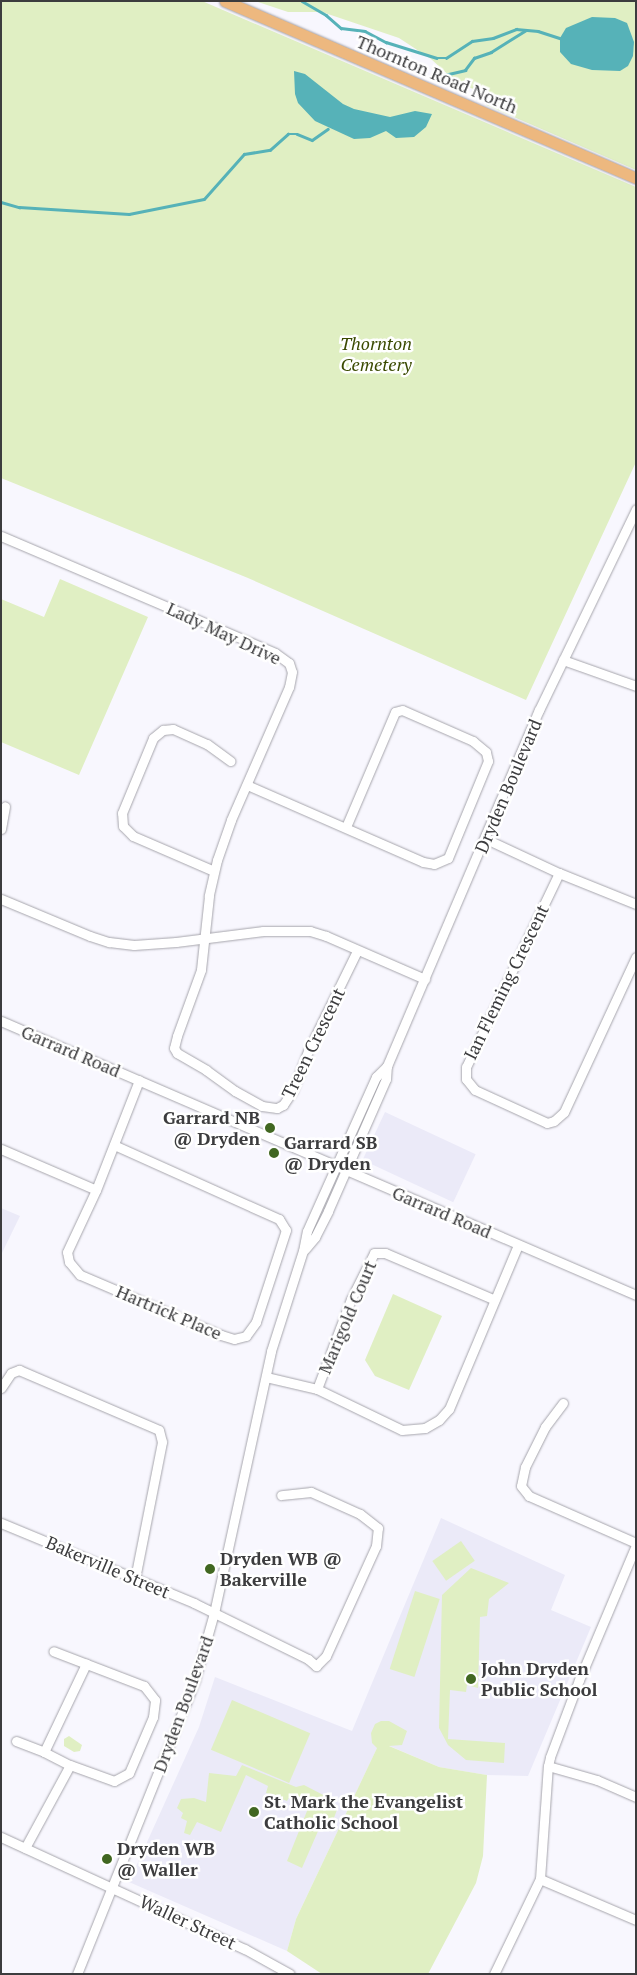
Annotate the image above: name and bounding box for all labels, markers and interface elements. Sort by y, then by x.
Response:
street label: Thornton Road North [353,30,521,118]
park label: Thornton Cemetery [340,333,412,376]
street label: Lady May Drive [163,597,285,669]
street label: Dryden Boulevard [470,716,546,856]
street label: Ian Fleming Crescent [459,901,553,1063]
street label: Treen Crescent [277,984,349,1102]
street label: Garrard Road [18,1020,124,1082]
place label: Garrard NB @ Dryden [163,1107,260,1150]
marker: Garrard NB @ Dryden [264,1122,276,1134]
place label: Garrard SB @ Dryden [284,1132,377,1174]
marker: Garrard SB @ Dryden [268,1147,280,1159]
street label: Garrard Road [389,1181,495,1243]
street label: Marigold Court [313,1257,381,1377]
street label: Hartrick Place [113,1280,225,1344]
street label: Bakerville Street [43,1531,173,1603]
place label: Dryden WB @ Bakerville [220,1548,342,1590]
marker: Dryden WB @ Bakerville [204,1563,216,1575]
street label: Dryden Boulevard [148,1633,218,1775]
place label: John Dryden Public School [481,1658,597,1700]
marker: John Dryden Public School [465,1673,477,1685]
place label: St. Mark the Evangelist Catholic School [264,1791,464,1834]
marker: St. Mark the Evangelist Catholic School [248,1806,260,1818]
place label: Dryden WB @ Waller [117,1838,215,1880]
marker: Dryden WB @ Waller [101,1853,113,1865]
street label: Waller Street [136,1890,240,1954]

